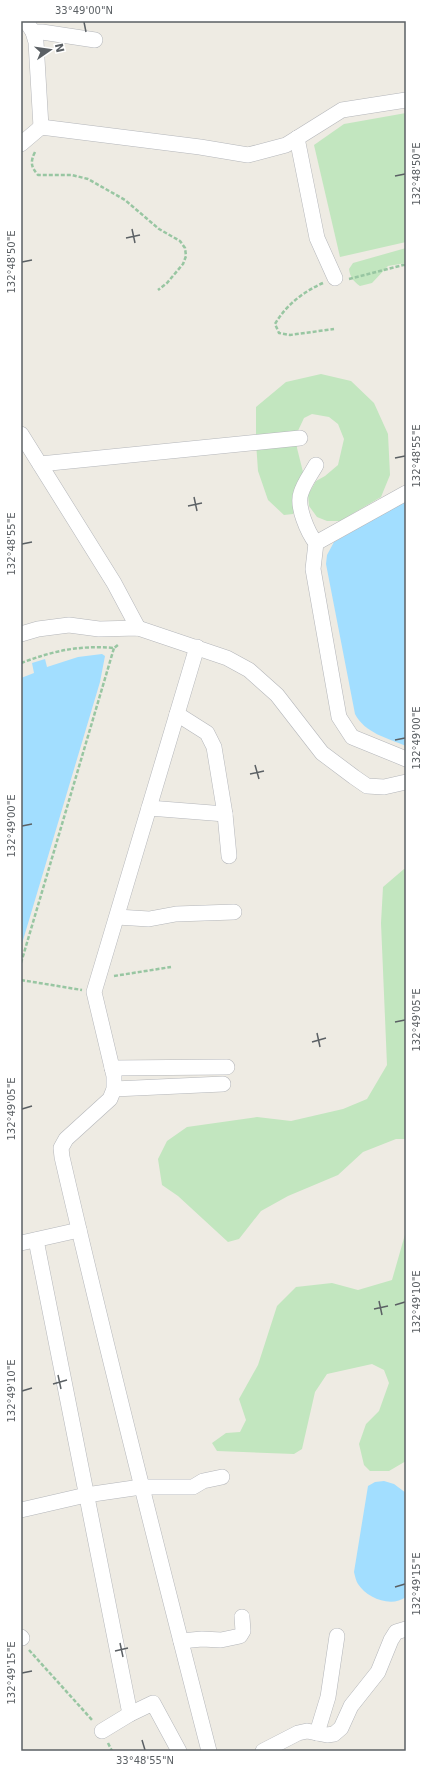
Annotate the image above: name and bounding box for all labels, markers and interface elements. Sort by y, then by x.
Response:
text: 33°49'00"N [55,5,113,16]
north arrow [30,30,70,70]
text: N [52,42,67,54]
text: 132°48'50"E [411,142,422,206]
text: 132°48'50"E [6,230,17,294]
text: 132°48'55"E [411,424,422,488]
text: 132°48'55"E [6,512,17,576]
text: 132°49'00"E [411,706,422,770]
text: 132°49'00"E [6,794,17,858]
text: 132°49'05"E [411,988,422,1052]
text: 132°49'05"E [6,1077,17,1141]
text: 132°49'10"E [411,1270,422,1334]
text: 132°49'10"E [6,1359,17,1423]
text: 132°49'15"E [411,1552,422,1616]
text: 132°49'15"E [6,1641,17,1705]
text: 33°48'55"N [116,1755,174,1766]

